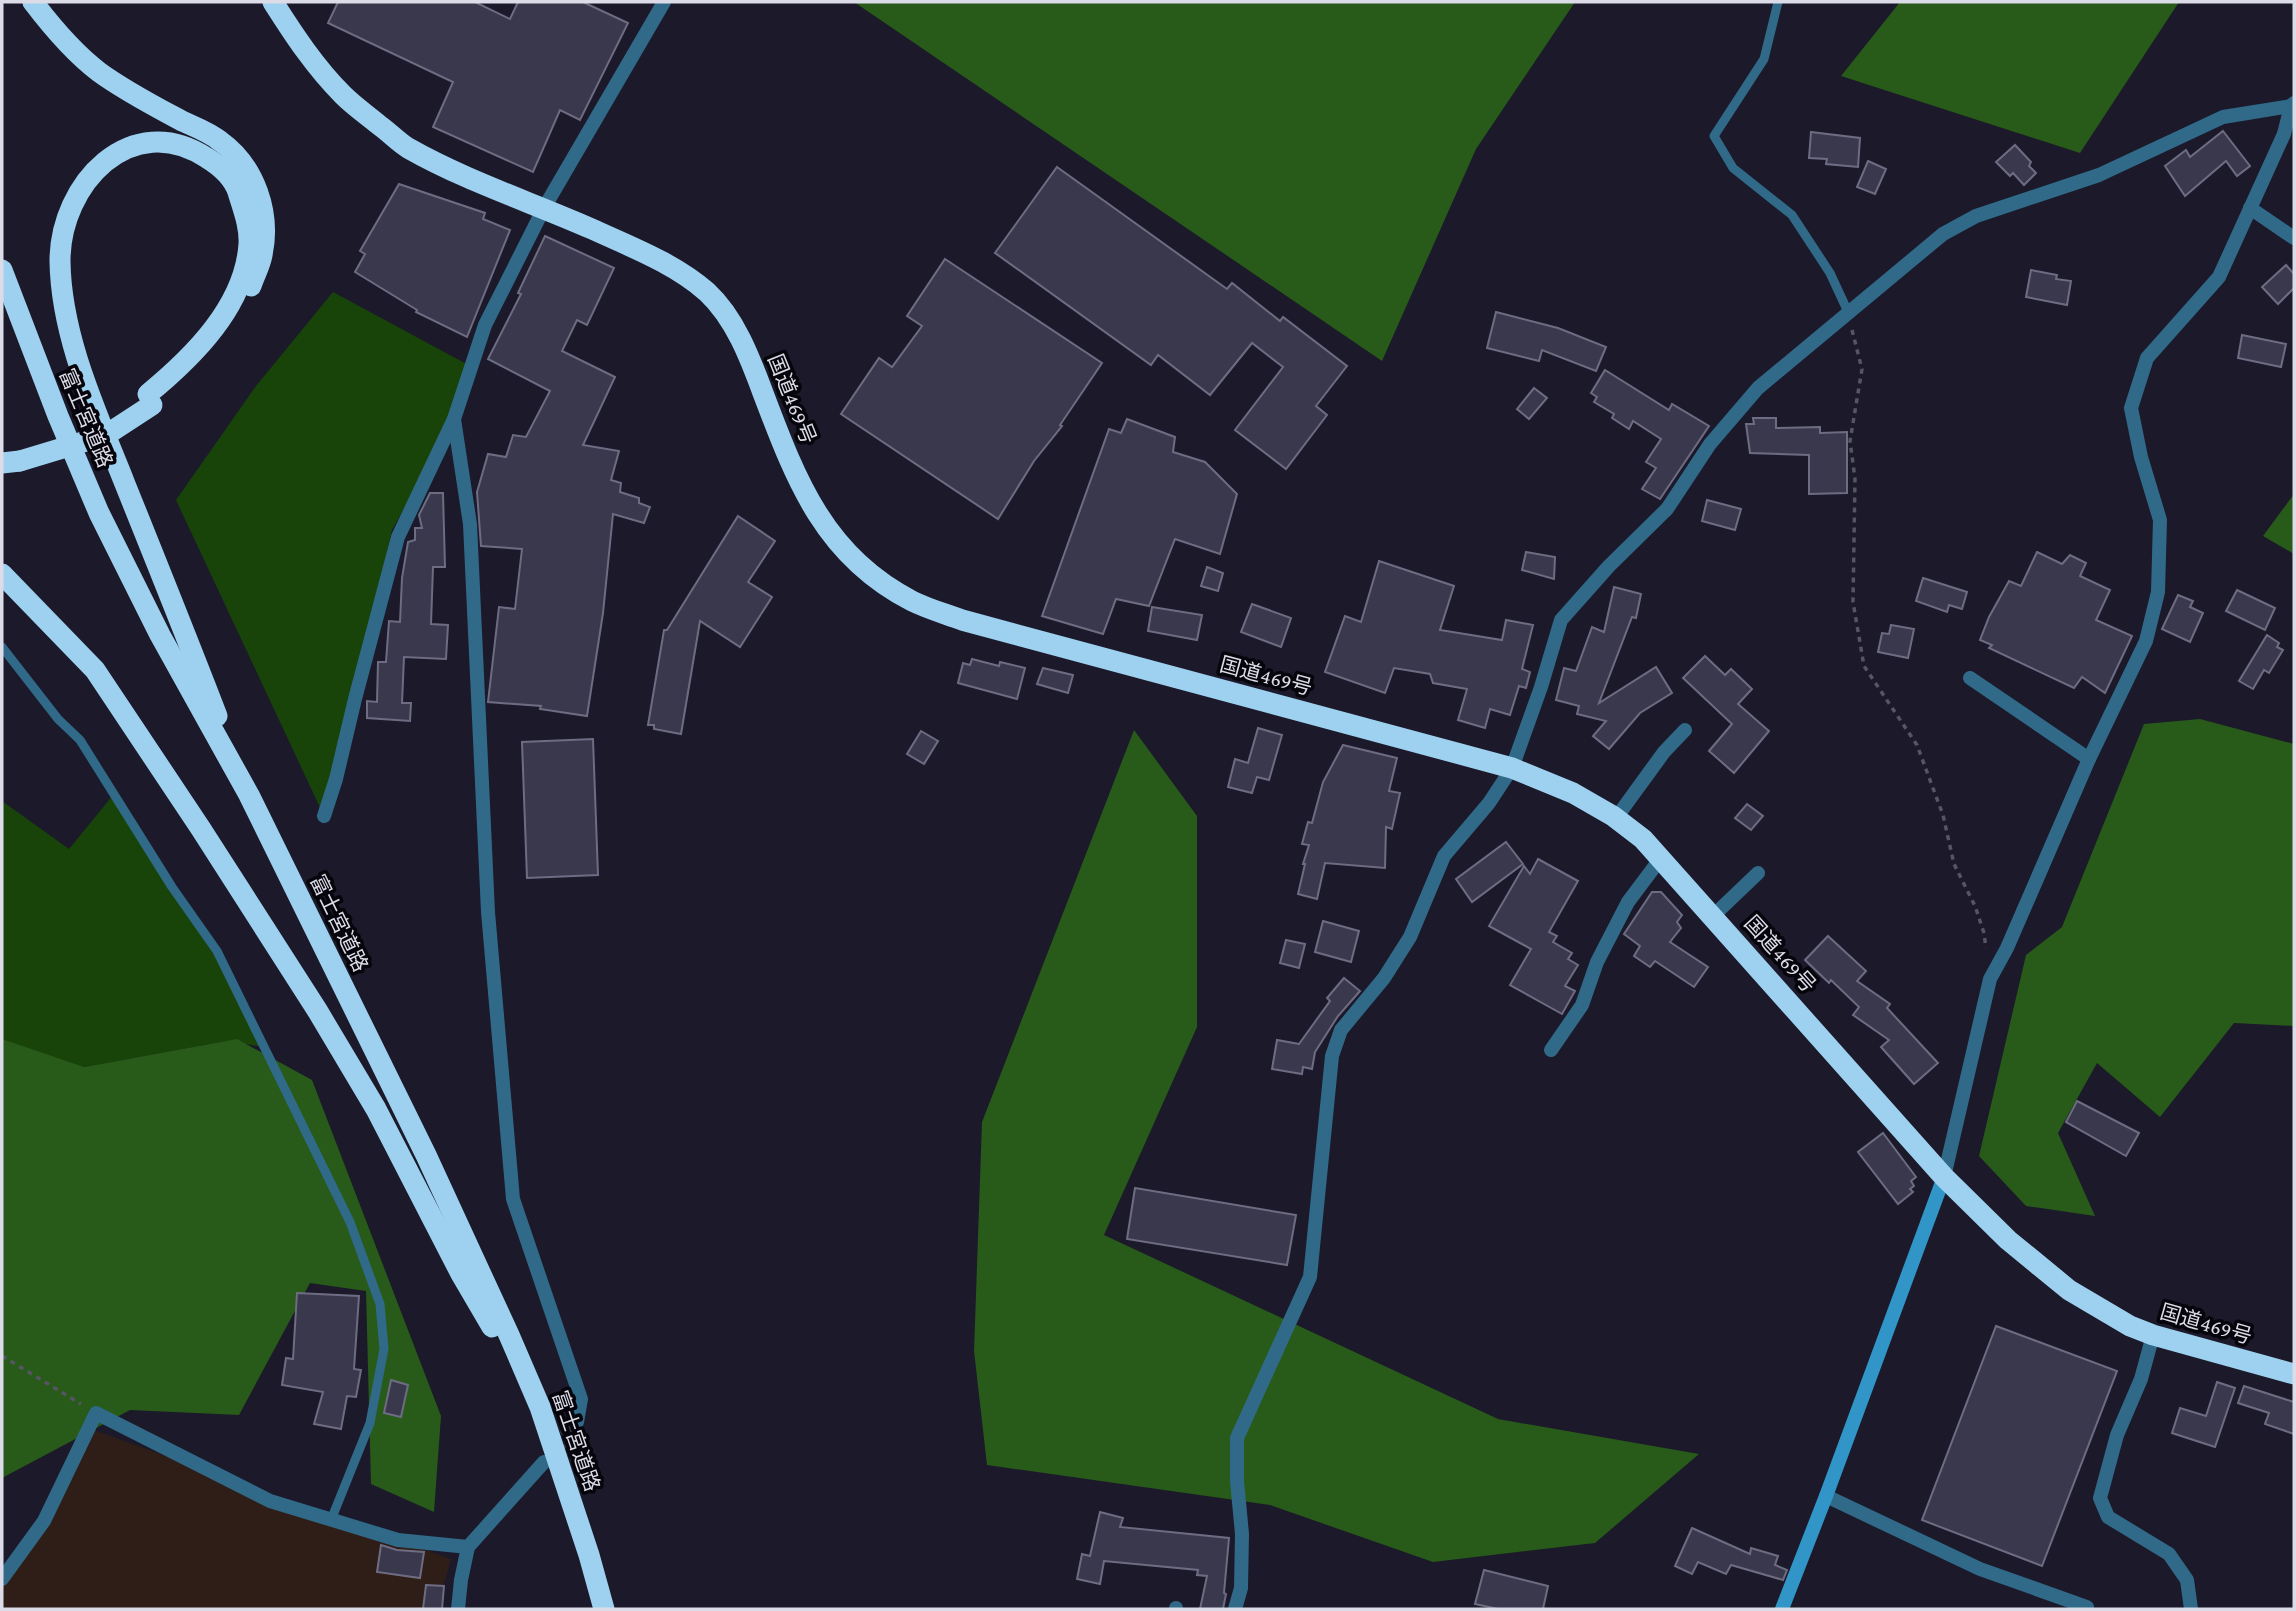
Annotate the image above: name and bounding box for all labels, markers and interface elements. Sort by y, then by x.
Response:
street label: 国道469号 [763,351,821,447]
street label: 富士宮道路 [54,365,118,471]
street label: 国道469号 [1217,652,1315,700]
street label: 富士宮道路 [305,871,373,975]
street label: 国道469号 [1739,911,1821,997]
street label: 国道469号 [2157,1299,2255,1349]
street label: 富士宮道路 [548,1387,604,1495]

